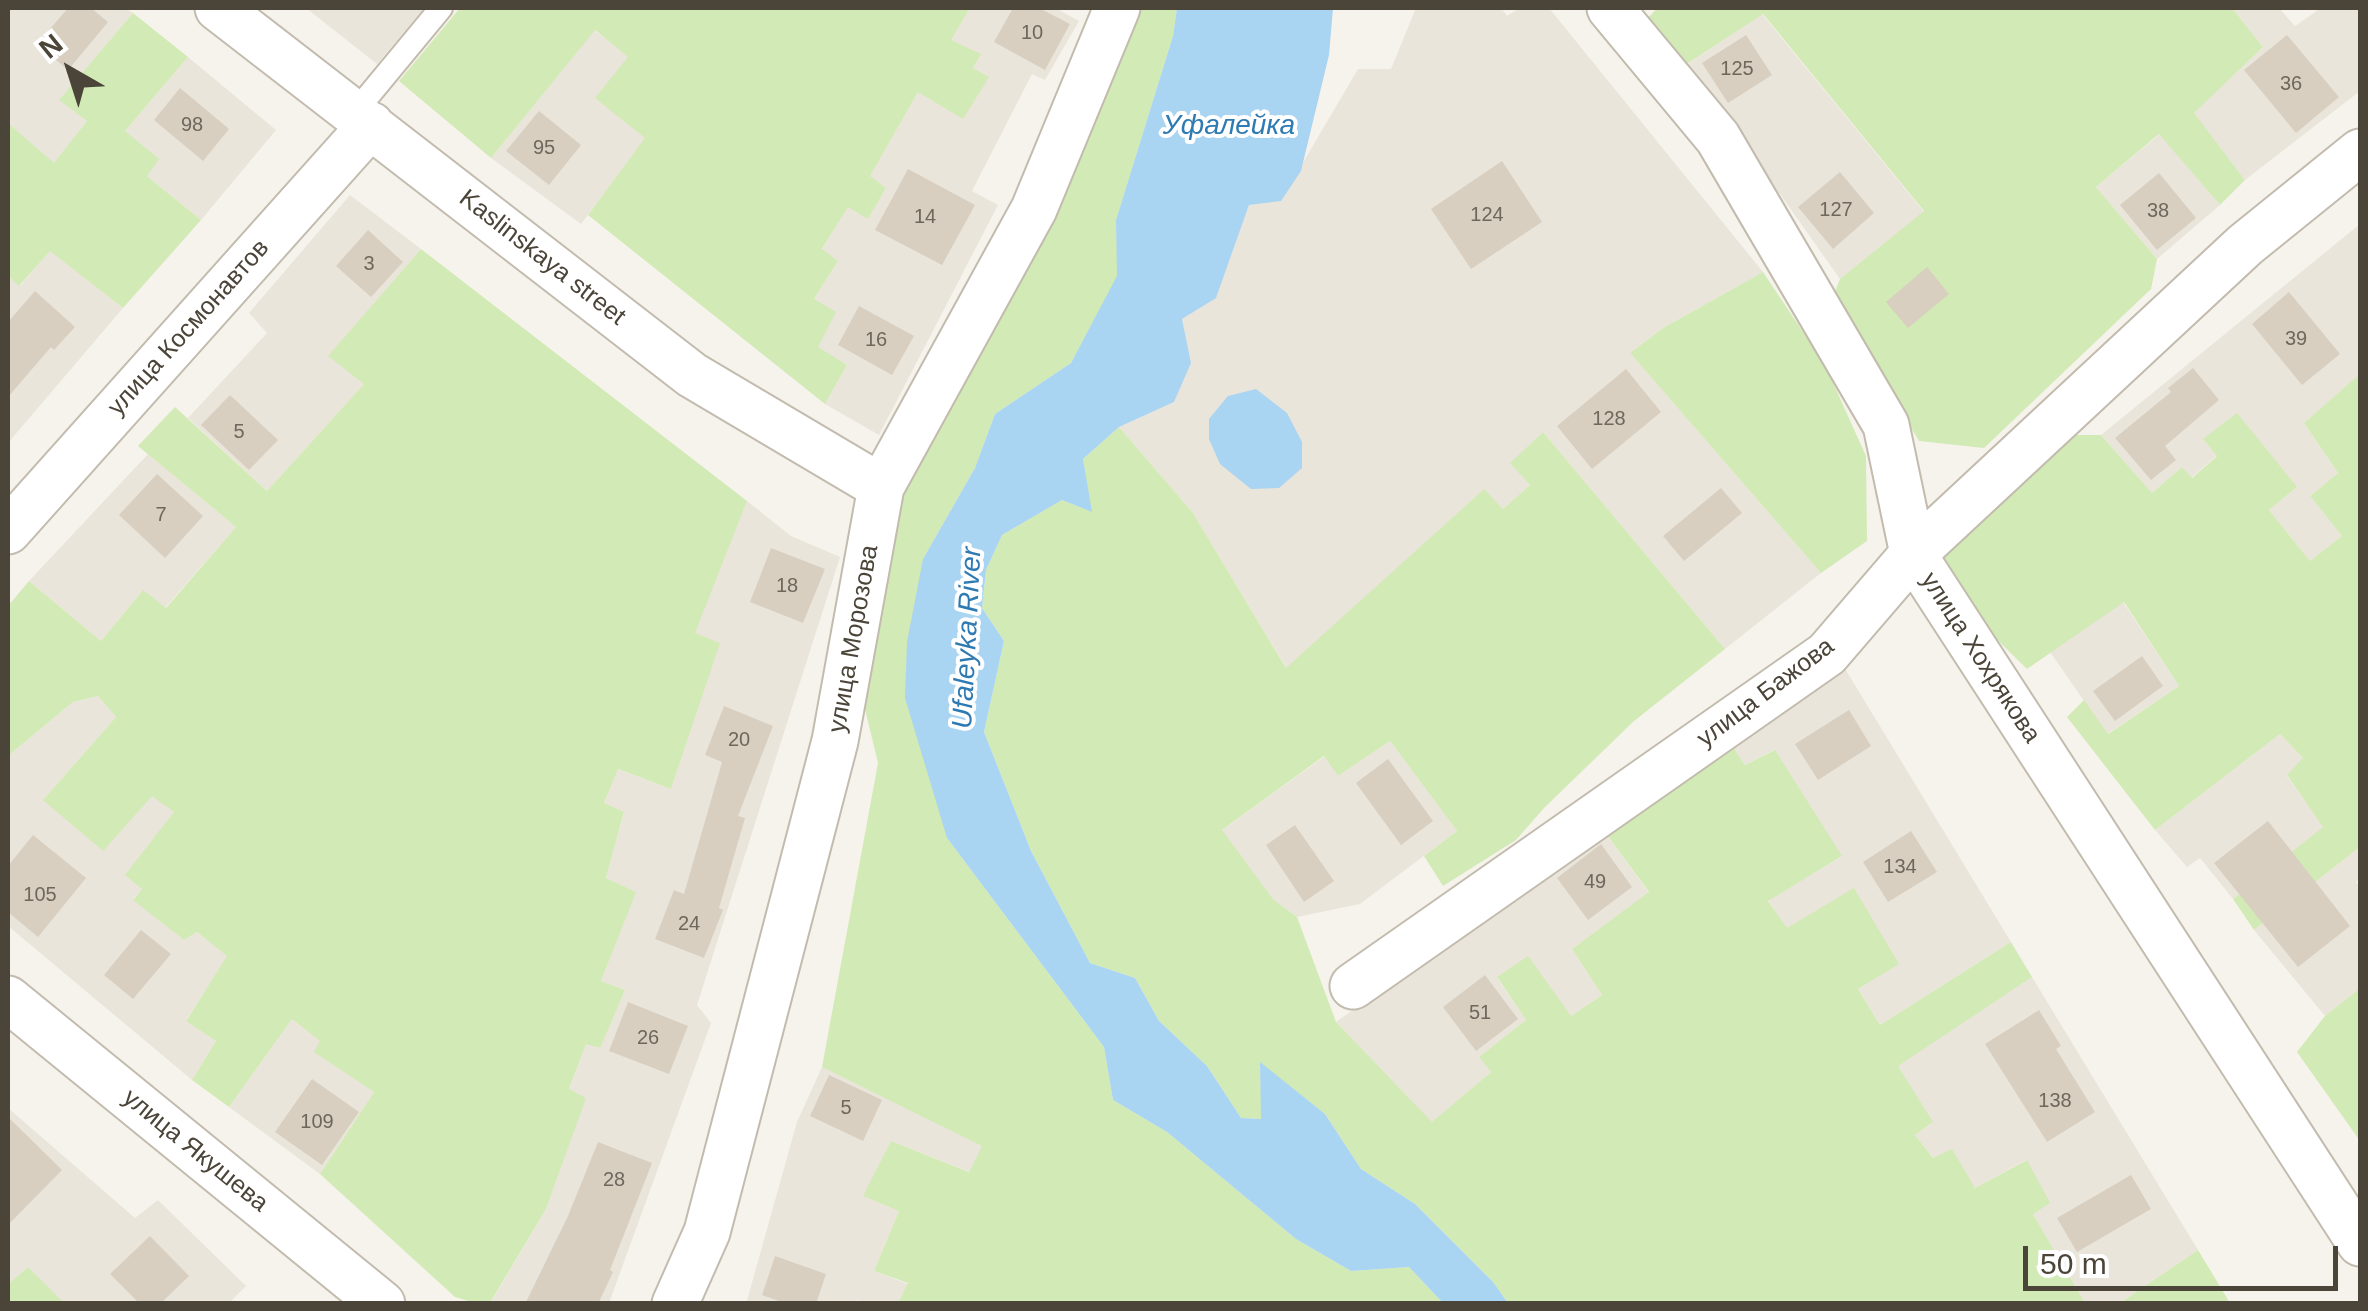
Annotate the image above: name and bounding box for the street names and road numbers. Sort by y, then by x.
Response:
street label: Kaslinskaya street [453,184,631,332]
street label: улица Космонавтов [102,234,276,422]
street label: улица Морозова [823,543,885,735]
street label: улица Хохрякова [1914,567,2046,749]
street label: улица Бажова [1692,632,1840,754]
street label: улица Якушева [116,1083,274,1219]

